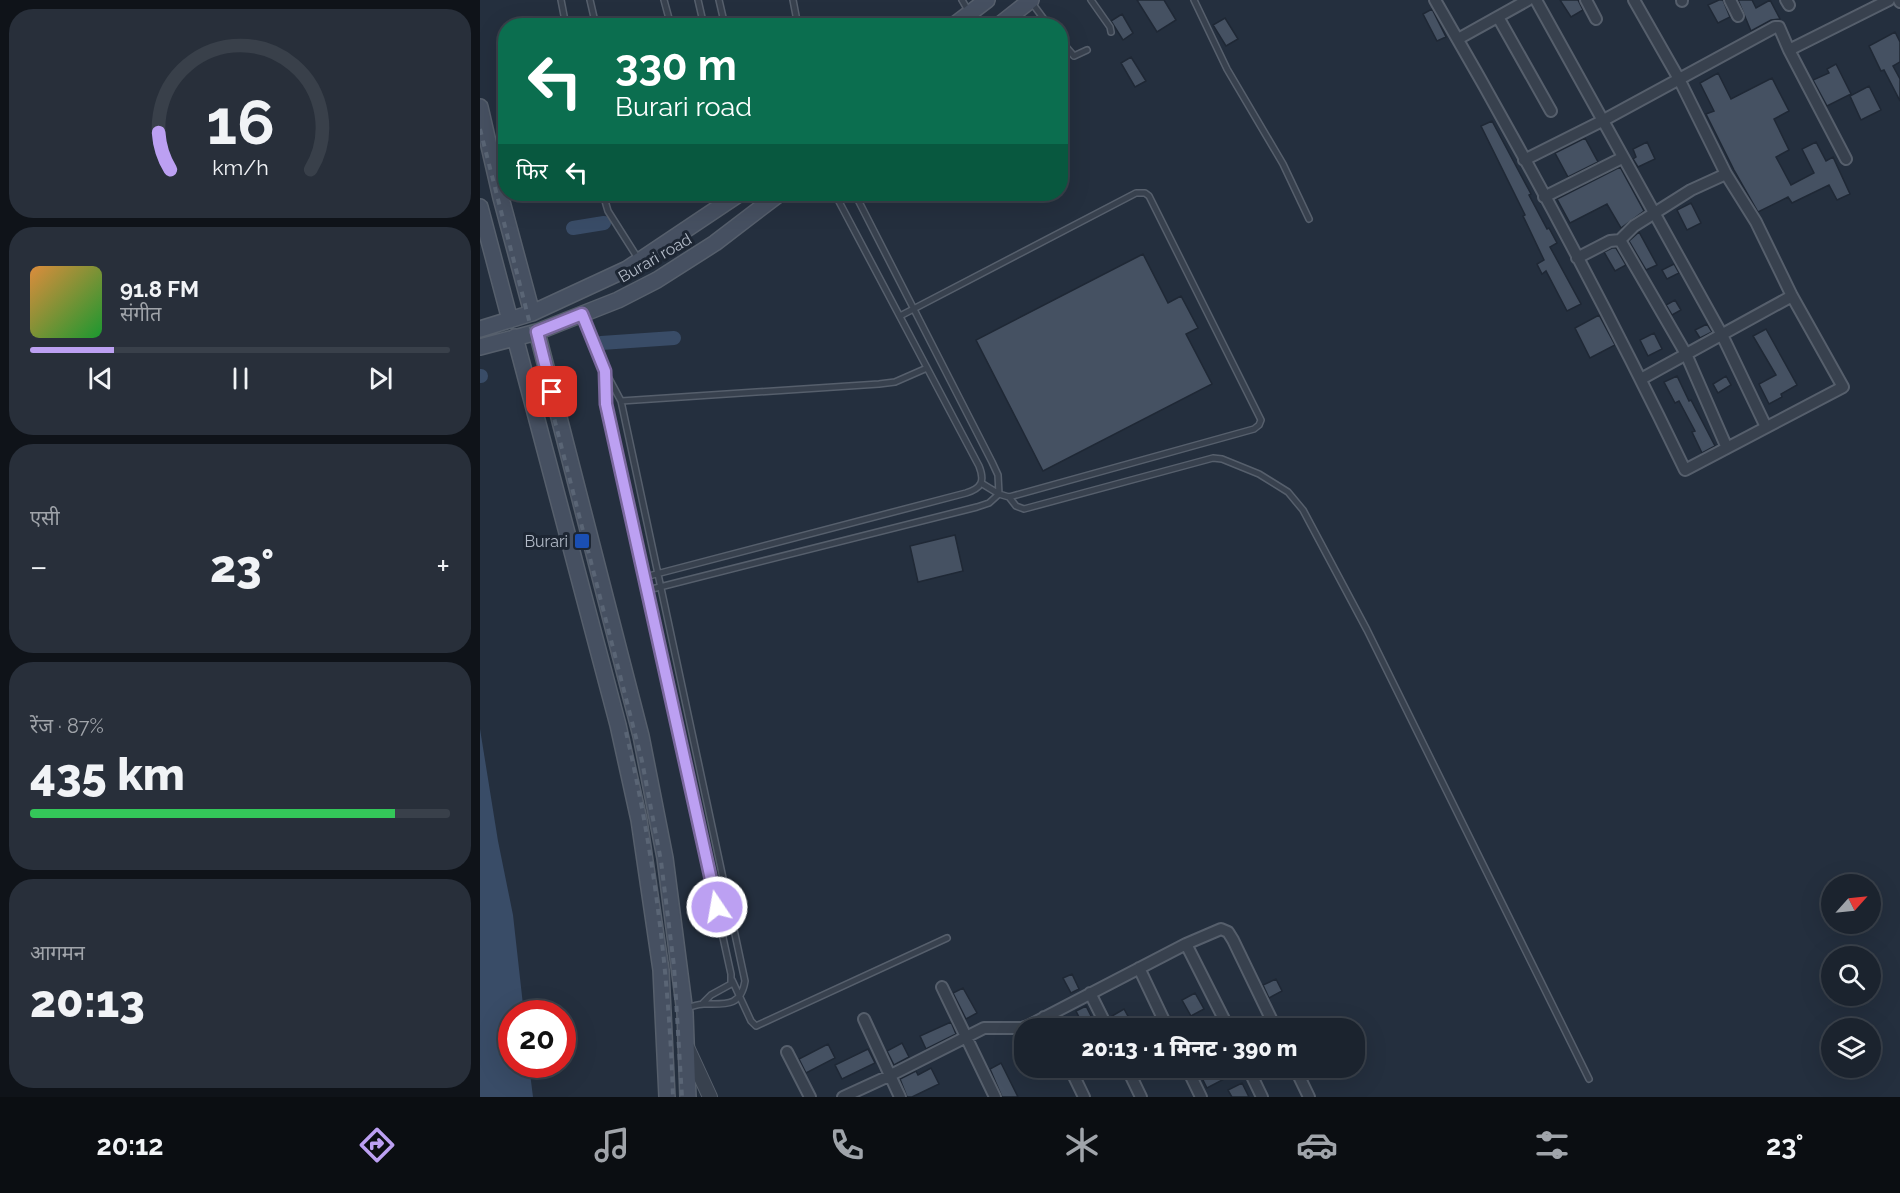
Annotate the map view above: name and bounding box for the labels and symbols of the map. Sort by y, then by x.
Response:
street label: Burari road [615,229,695,287]
pin [526,366,577,417]
place label: Burari [524,532,568,551]
marker: Burari [573,532,591,550]
north arrow [1821,874,1881,934]
position arrow [685,875,749,939]
speed limit sign: 20 [498,1000,576,1078]

